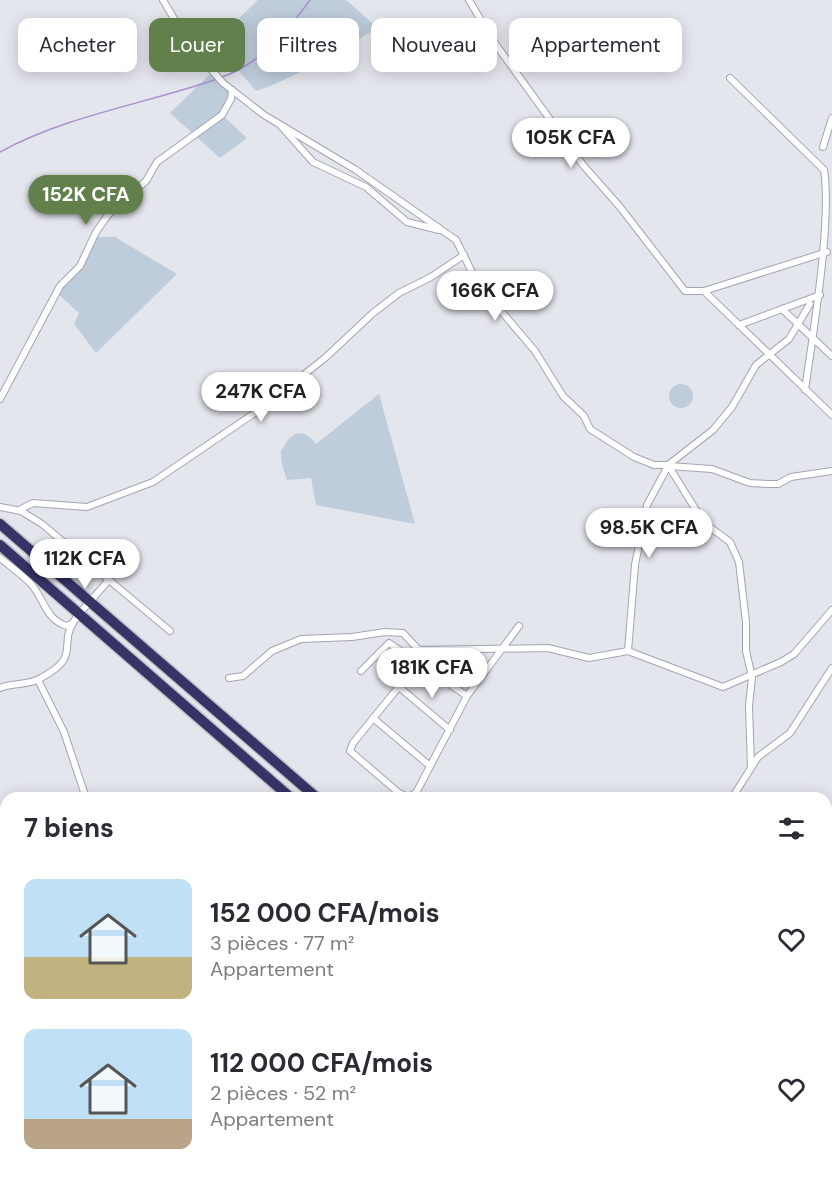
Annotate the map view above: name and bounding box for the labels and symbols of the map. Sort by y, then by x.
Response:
pin: 105K CFA [509,118,633,169]
pin: 152K CFA [24,175,148,226]
pin: 166K CFA [433,271,557,322]
pin: 247K CFA [199,372,323,423]
pin: 98.5K CFA [580,508,718,559]
pin: 112K CFA [23,539,147,590]
pin: 181K CFA [370,648,494,699]

